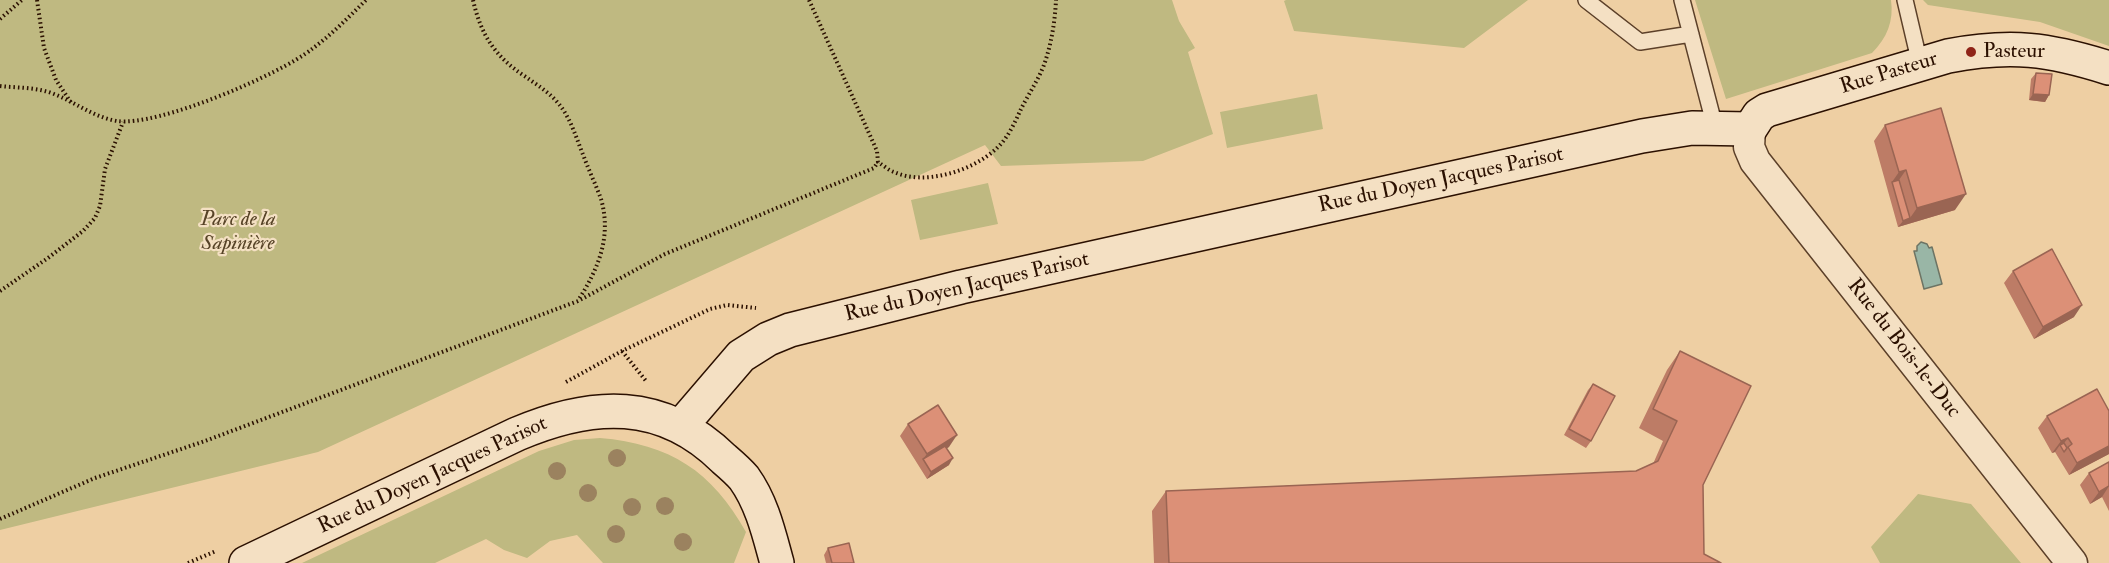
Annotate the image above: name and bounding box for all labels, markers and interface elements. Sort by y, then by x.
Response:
place label: Pasteur [1983,39,2045,65]
marker: Pasteur [1964,45,1978,59]
street label: Rue Pasteur [1837,47,1941,101]
street label: Rue du Doyen Jacques Parisot [1316,143,1566,219]
park label: Parc de la Sapinière [200,207,276,257]
street label: Rue du Doyen Jacques Parisot [842,248,1092,328]
street label: Rue du Bois-le-Duc [1841,275,1965,423]
street label: Rue du Doyen Jacques Parisot [314,412,552,540]

